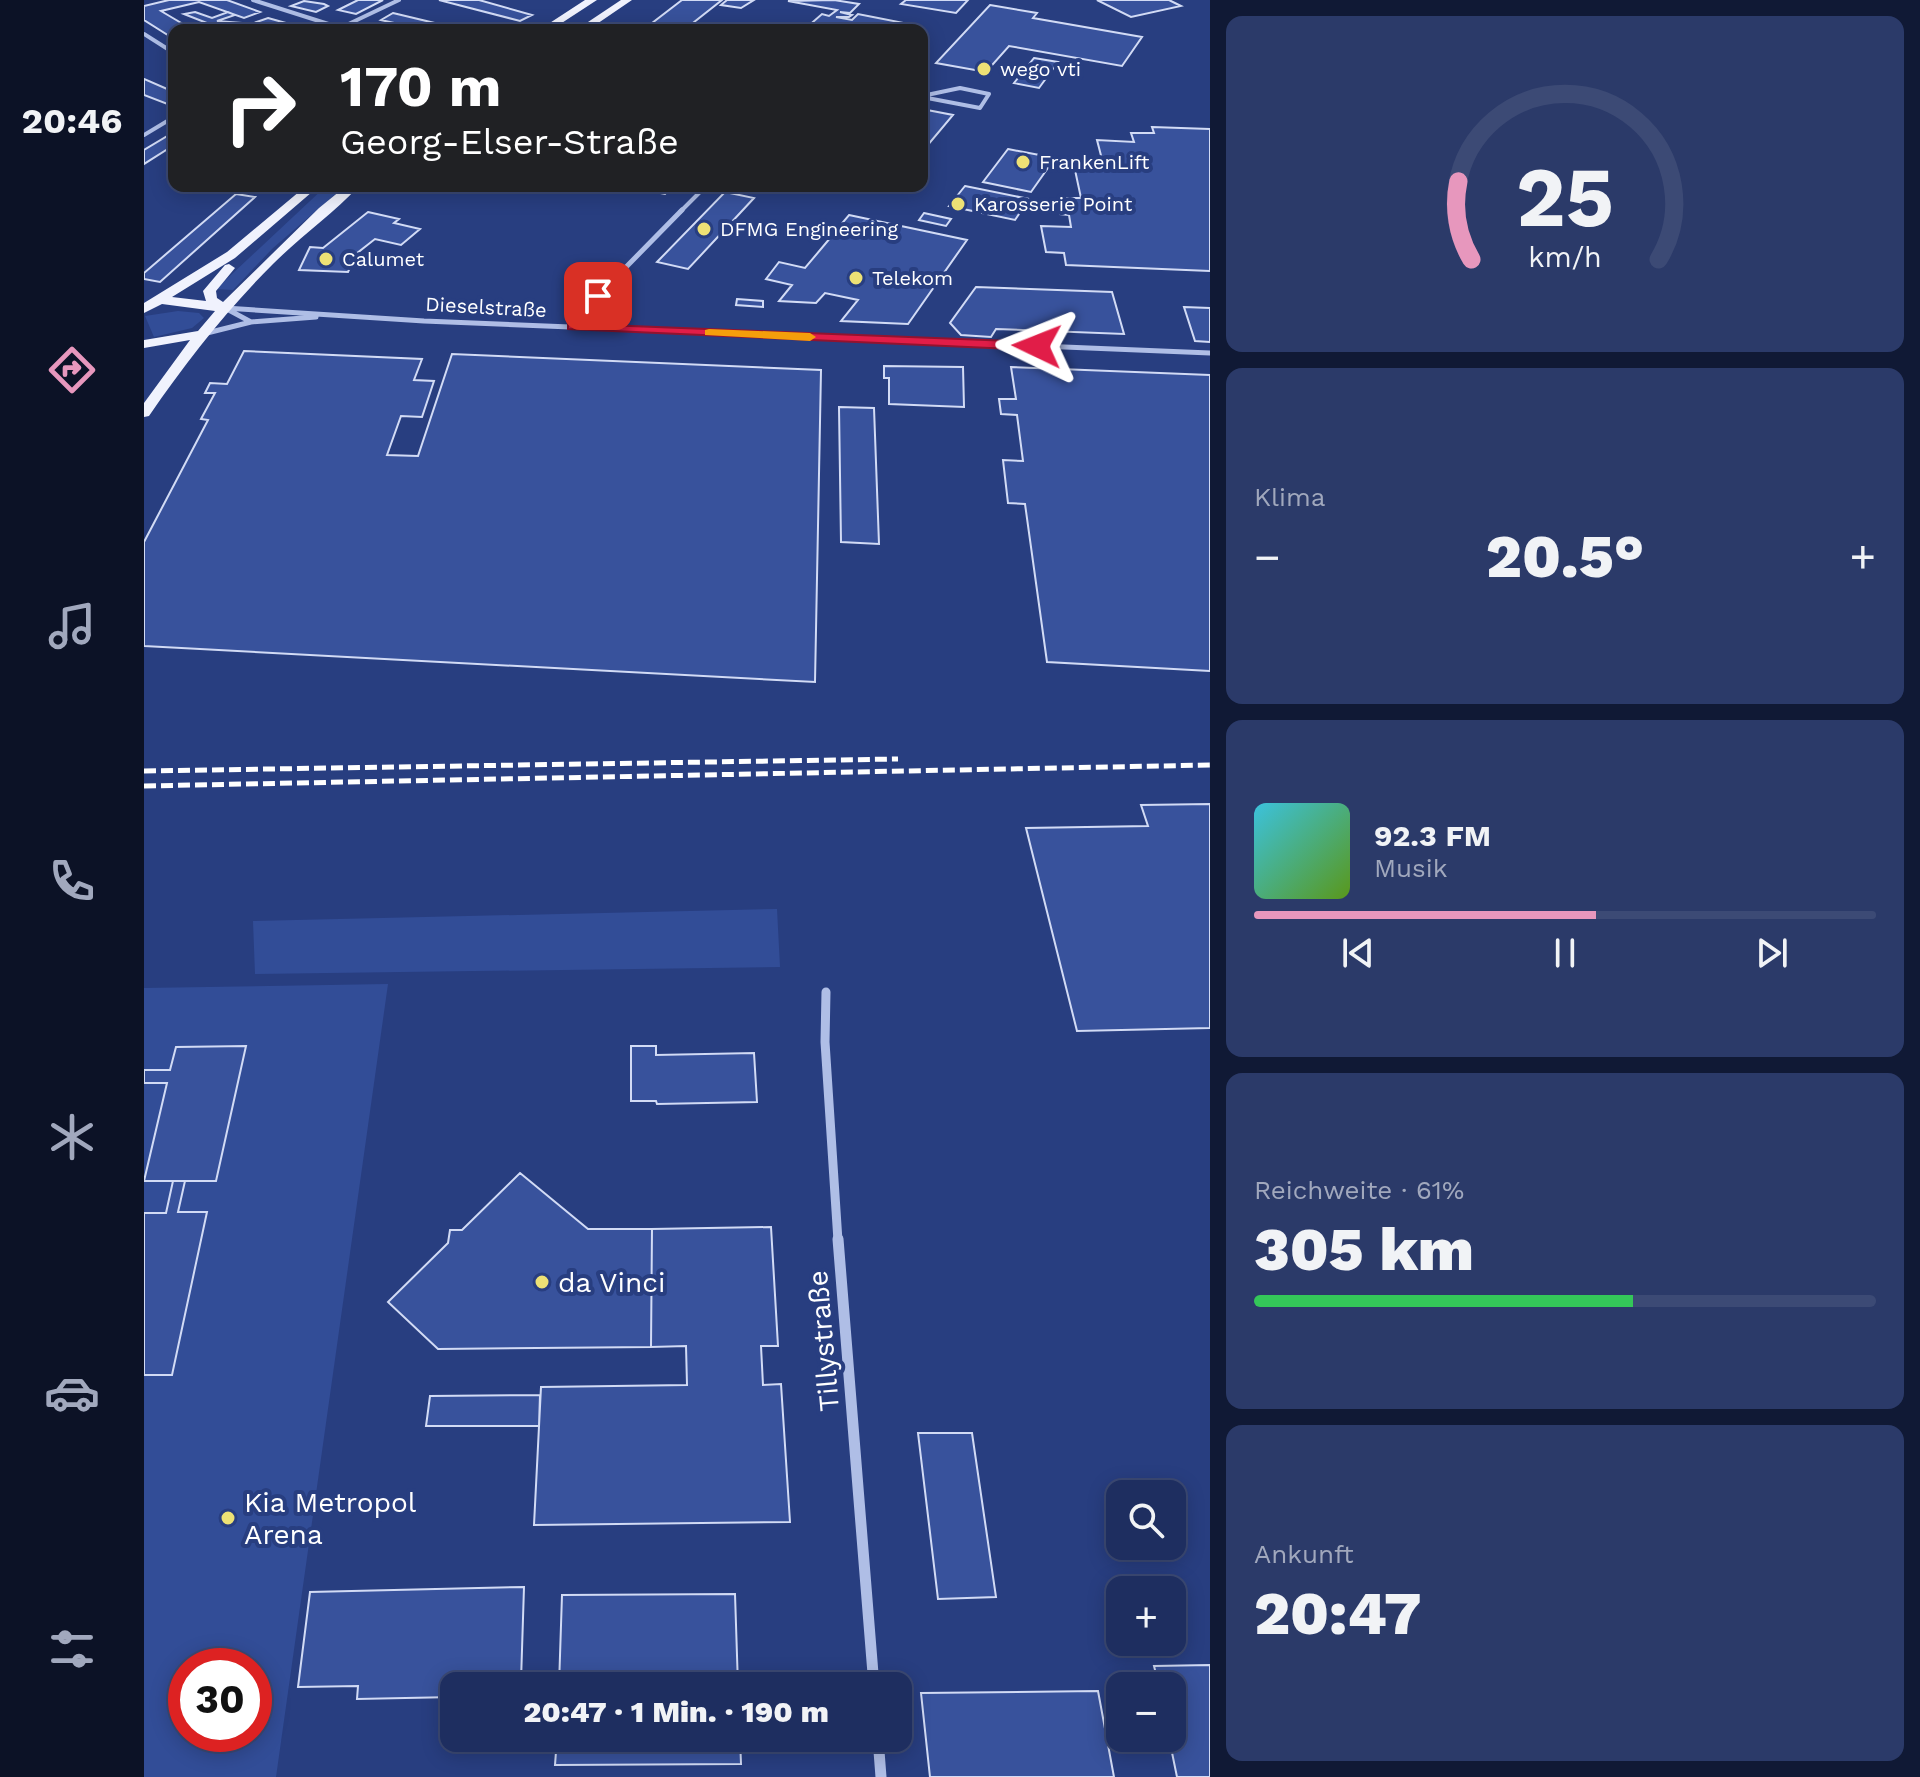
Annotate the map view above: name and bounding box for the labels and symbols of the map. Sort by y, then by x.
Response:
place label: wego vti [1000,57,1081,81]
marker: wego vti [975,60,993,78]
place label: FrankenLift [1039,150,1150,174]
marker: FrankenLift [1014,153,1032,171]
place label: Karosserie Point [974,192,1133,216]
marker: Karosserie Point [949,195,967,213]
place label: DFMG Engineering [720,217,898,241]
marker: DFMG Engineering [695,220,713,238]
place label: Calumet [342,247,425,271]
marker: Calumet [317,250,335,268]
pin [564,262,632,330]
place label: Telekom [872,266,953,290]
marker: Telekom [847,269,865,287]
street label: Dieselstraße [425,292,547,322]
position arrow [995,304,1079,388]
place label: da Vinci [558,1266,665,1299]
street label: Tillystraße [801,1269,846,1413]
marker: da Vinci [533,1273,551,1291]
place label: Kia Metropol Arena [244,1486,417,1551]
marker: Kia Metropol Arena [219,1509,237,1527]
speed limit sign: 30 [168,1648,272,1752]

